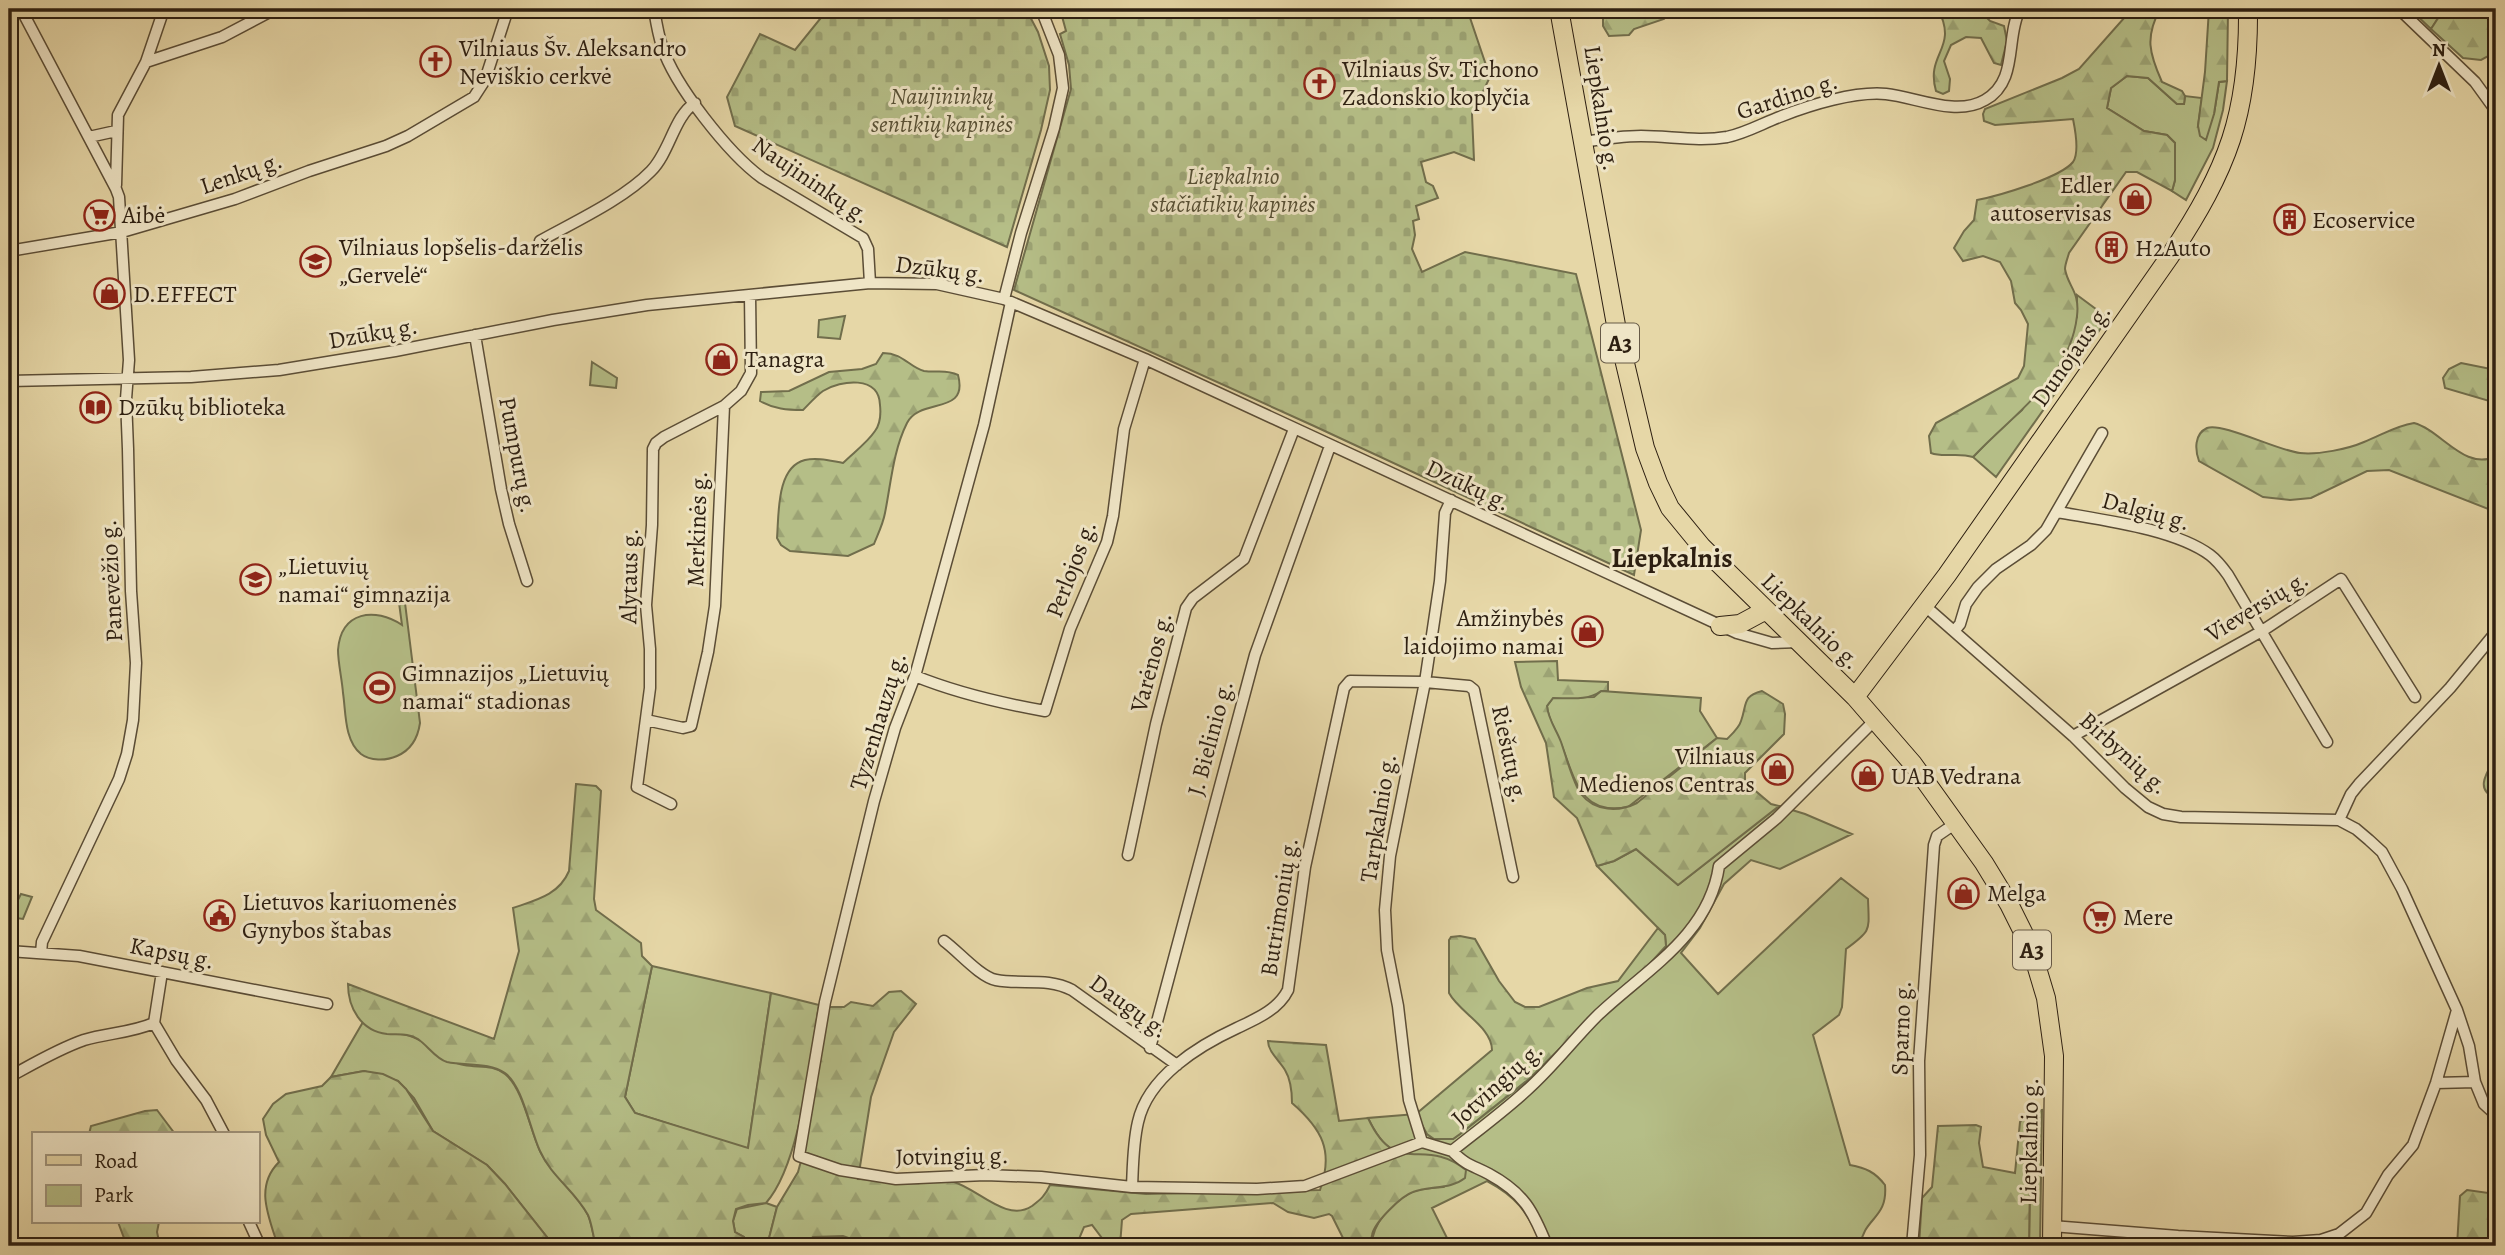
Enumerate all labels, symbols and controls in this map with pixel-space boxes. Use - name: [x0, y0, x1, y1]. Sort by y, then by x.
- place label: Vilniaus Šv. Aleksandro Neviškio cerkvė: [458, 32, 687, 92]
- north arrow: [2404, 32, 2474, 102]
- text: N: [2432, 37, 2446, 63]
- street label: Liepkalnio g.: [1576, 43, 1628, 173]
- church icon: Vilniaus Šv. Aleksandro Neviškio cerkvė: [419, 45, 453, 79]
- place label: Vilniaus Šv. Tichono Zadonskio koplyčia: [1341, 53, 1539, 113]
- street label: Gardino g.: [1732, 65, 1842, 127]
- church icon: Vilniaus Šv. Tichono Zadonskio koplyčia: [1302, 66, 1336, 100]
- park label: Naujininkų sentikių kapinės: [871, 80, 1013, 140]
- street label: Naujininkų g.: [746, 129, 876, 231]
- street label: Lenkų g.: [196, 144, 286, 202]
- park label: Liepkalnio stačiatikių kapinės: [1151, 160, 1315, 220]
- place label: Edler autoservisas: [1990, 169, 2112, 229]
- shop icon: Edler autoservisas: [2118, 182, 2152, 216]
- supermarket icon: Aibė: [82, 198, 116, 232]
- place label: Aibė: [121, 199, 165, 231]
- building icon: Ecoservice: [2272, 203, 2306, 237]
- place label: Ecoservice: [2312, 204, 2415, 236]
- place label: Vilniaus lopšelis-darželis „Gervelė“: [338, 231, 583, 291]
- building icon: H2Auto: [2095, 231, 2129, 265]
- place label: H2Auto: [2135, 232, 2211, 264]
- school or university icon: Vilniaus lopšelis-darželis „Gervelė“: [299, 244, 333, 278]
- street label: Dzūkų g.: [893, 248, 987, 290]
- shop icon: D.EFFECT: [93, 277, 127, 311]
- place label: D.EFFECT: [133, 278, 237, 310]
- street label: Dunojaus g.: [2024, 297, 2118, 413]
- street label: Dzūkų g.: [326, 309, 420, 357]
- road number: A3: [1601, 324, 1639, 362]
- shop icon: Tanagra: [705, 342, 739, 376]
- place label: Tanagra: [745, 343, 825, 375]
- library icon: Dzūkų biblioteka: [78, 390, 112, 424]
- place label: Dzūkų biblioteka: [118, 391, 286, 423]
- street label: Pumpurų g.: [491, 394, 545, 516]
- street label: Dzūkų g.: [1420, 452, 1516, 518]
- street label: Merkinės g.: [679, 470, 715, 588]
- street label: Dalgių g.: [2098, 484, 2194, 538]
- street label: Perlojos g.: [1038, 516, 1104, 622]
- street label: Panevėžio g.: [92, 519, 130, 643]
- street label: Alytaus g.: [612, 528, 646, 625]
- district label: Liepkalnis: [1611, 539, 1733, 577]
- place label: „Lietuvių namai“ gimnazija: [278, 550, 451, 610]
- school or university icon: „Lietuvių namai“ gimnazija: [238, 563, 272, 597]
- street label: Vieversių g.: [2199, 563, 2315, 650]
- street label: Liepkalnio g.: [1754, 565, 1868, 677]
- place label: Amžinybės laidojimo namai: [1404, 602, 1564, 662]
- street label: Varėnos g.: [1122, 608, 1180, 717]
- shop icon: Amžinybės laidojimo namai: [1570, 615, 1604, 649]
- street label: Tyzenhauzų g.: [842, 648, 914, 794]
- place label: Gimnazijos „Lietuvių namai“ stadionas: [402, 657, 610, 717]
- sports icon: Gimnazijos „Lietuvių namai“ stadionas: [362, 670, 396, 704]
- street label: J. Bielinio g.: [1179, 677, 1241, 799]
- street label: Riešutų g.: [1484, 702, 1536, 806]
- street label: Birbynių g.: [2073, 704, 2175, 802]
- place label: Vilniaus Medienos Centras: [1578, 740, 1755, 800]
- street label: Tarpkalnio g.: [1352, 752, 1404, 884]
- shop icon: Vilniaus Medienos Centras: [1761, 753, 1795, 787]
- shop icon: UAB Vedrana: [1851, 759, 1885, 793]
- place label: UAB Vedrana: [1891, 760, 2022, 792]
- street label: Butrimonių g.: [1252, 835, 1306, 979]
- shop icon: Melga: [1947, 876, 1981, 910]
- place label: Melga: [1987, 877, 2047, 909]
- place label: Lietuvos kariuomenės Gynybos štabas: [242, 886, 457, 946]
- public building icon: Lietuvos kariuomenės Gynybos štabas: [202, 899, 236, 933]
- supermarket icon: Mere: [2083, 900, 2117, 934]
- place label: Mere: [2123, 901, 2173, 933]
- street label: Kapsų g.: [127, 929, 217, 977]
- road number: A3: [2013, 931, 2051, 970]
- street label: Daugų g.: [1083, 967, 1175, 1045]
- street label: Sparno g.: [1883, 980, 1919, 1076]
- street label: Jotvingių g.: [1444, 1034, 1550, 1134]
- street label: Liepkalnio g.: [2012, 1077, 2046, 1205]
- legend: [32, 1132, 259, 1224]
- street label: Jotvingių g.: [895, 1139, 1009, 1173]
- text: Road: [94, 1147, 138, 1175]
- text: Park: [94, 1181, 134, 1209]

